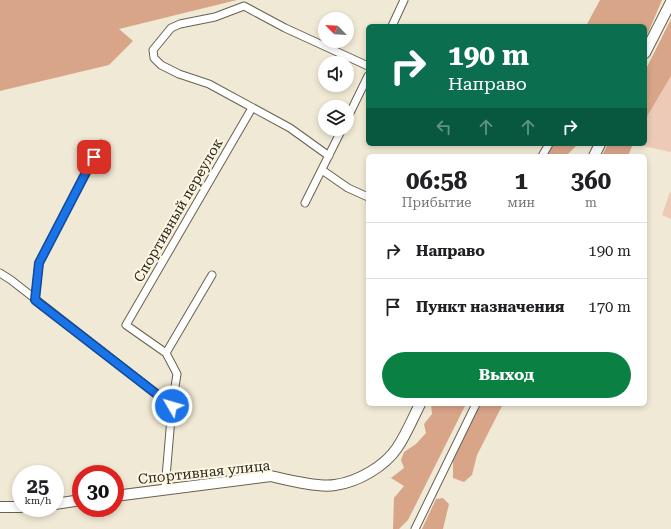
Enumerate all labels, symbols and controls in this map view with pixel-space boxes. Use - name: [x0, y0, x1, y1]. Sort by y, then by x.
- north arrow: [318, 12, 354, 48]
- map controls: [318, 12, 354, 136]
- text: 190 m: [448, 39, 529, 72]
- icon: right: [382, 40, 434, 92]
- button: sound: [318, 56, 354, 92]
- text: Направо: [448, 73, 527, 94]
- button: layers: [318, 100, 354, 136]
- icon: left: [433, 116, 455, 138]
- icon: ahead: [475, 116, 497, 138]
- icon: ahead: [517, 116, 539, 138]
- icon: right: [559, 116, 581, 138]
- street label: Спортивный переулок: [130, 135, 226, 285]
- pin: [77, 140, 111, 174]
- icon: arrive: [83, 146, 105, 168]
- text: 06:58: [406, 167, 467, 195]
- text: 1: [514, 167, 528, 195]
- text: 360: [571, 167, 611, 195]
- text: Прибытие: [402, 195, 472, 210]
- text: мин: [507, 195, 535, 210]
- text: m: [585, 195, 597, 210]
- icon: right: [382, 240, 404, 262]
- text: Направо: [416, 242, 485, 260]
- text: 190 m: [588, 242, 631, 260]
- icon: arrive: [382, 296, 404, 318]
- text: Пункт назначения: [416, 298, 564, 316]
- text: 170 m: [588, 298, 631, 316]
- button: Выход: [382, 352, 631, 398]
- position arrow: [151, 385, 193, 427]
- street label: Спортивная улица: [137, 457, 271, 487]
- speed limit sign: 30: [72, 465, 124, 517]
- text: 25: [27, 474, 49, 498]
- text: km/h: [25, 495, 51, 506]

